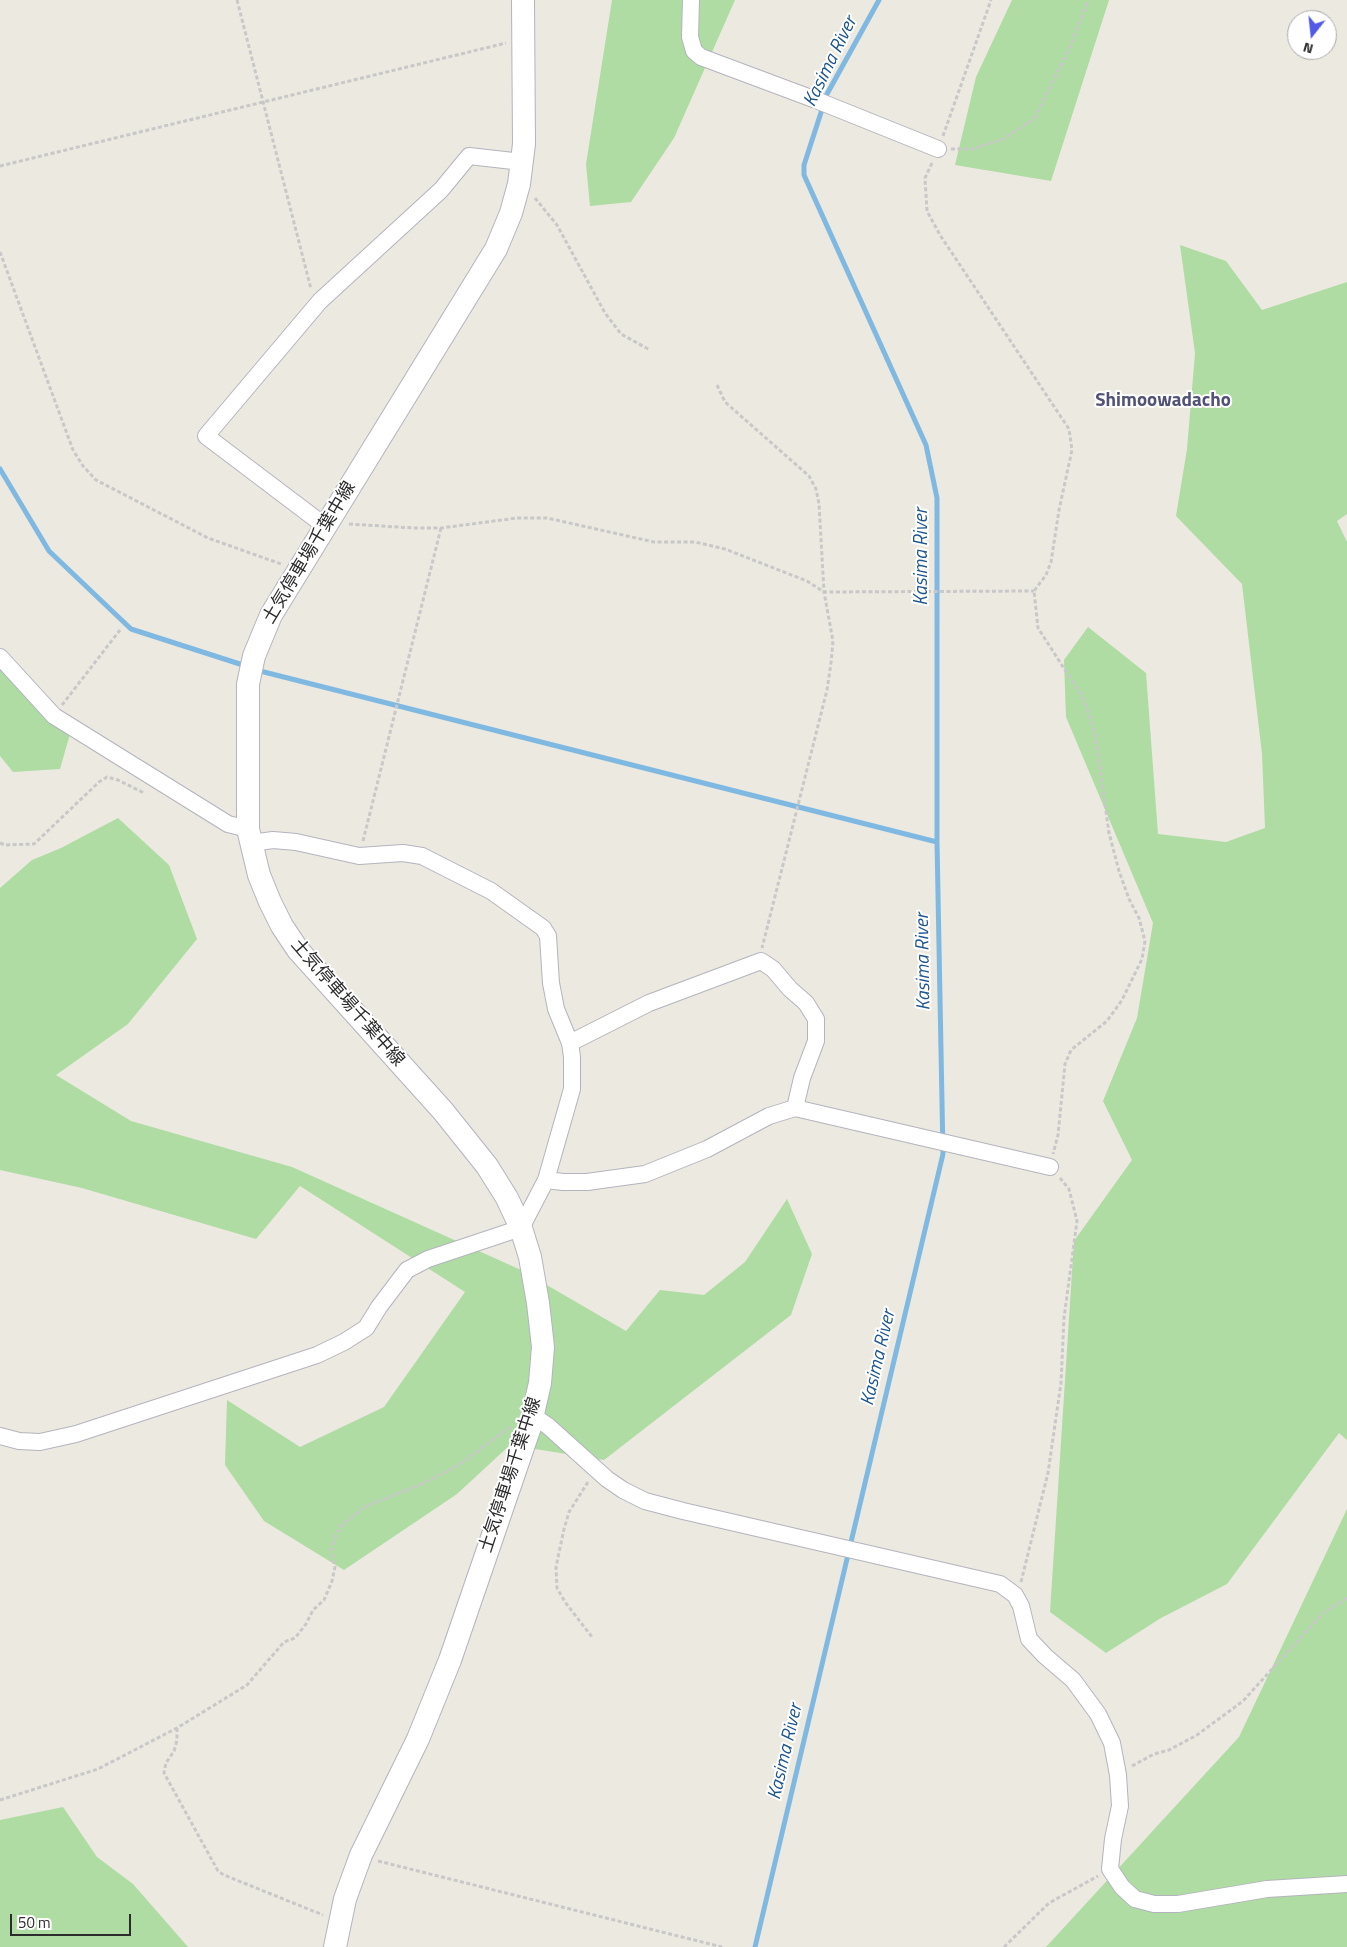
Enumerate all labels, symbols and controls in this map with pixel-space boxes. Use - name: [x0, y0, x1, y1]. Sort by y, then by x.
- north arrow: [1287, 10, 1337, 60]
- water label: Kasima River: [799, 13, 863, 111]
- text: N: [1300, 38, 1316, 60]
- district label: Shimoowadacho: [1095, 390, 1231, 412]
- street label: 土気停車場千葉中線: [259, 478, 361, 628]
- water label: Kasima River: [911, 508, 933, 606]
- water label: Kasima River: [912, 913, 936, 1011]
- street label: 土気停車場千葉中線: [286, 935, 408, 1071]
- water label: Kasima River: [857, 1308, 901, 1408]
- street label: 土気停車場千葉中線: [476, 1395, 546, 1555]
- water label: Kasima River: [764, 1702, 808, 1802]
- scale bar: [12, 1904, 134, 1936]
- text: 50 m: [18, 1911, 51, 1934]

